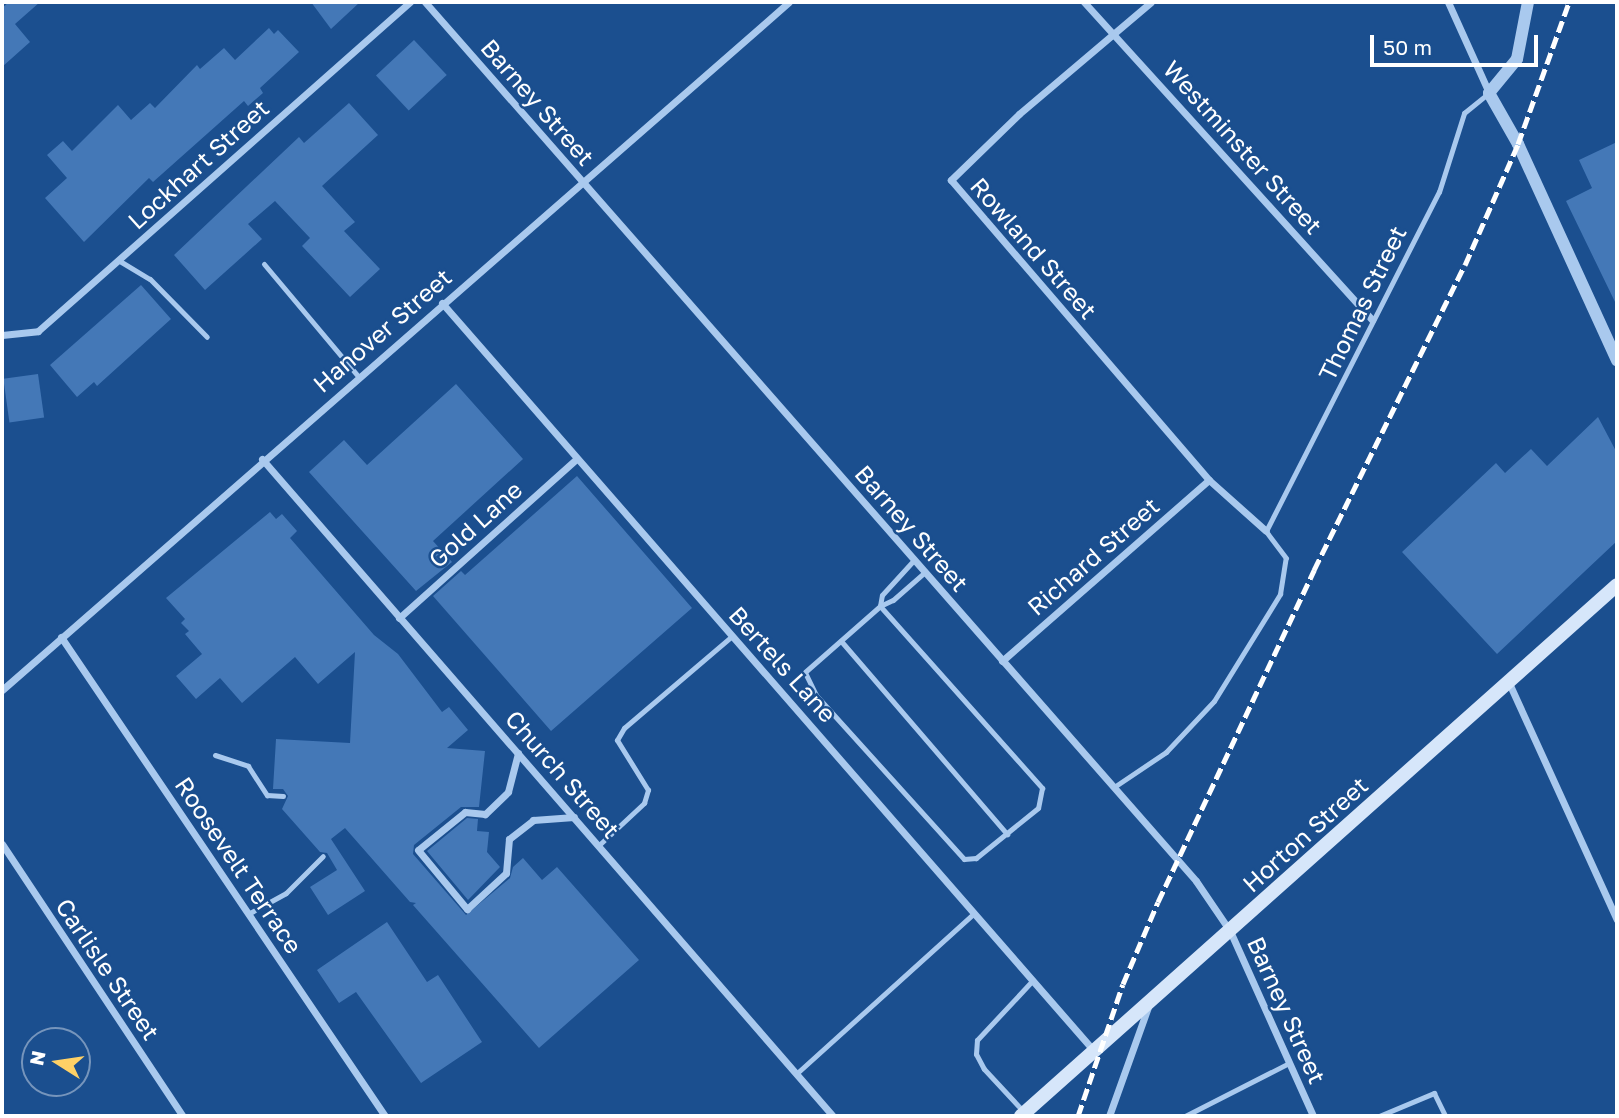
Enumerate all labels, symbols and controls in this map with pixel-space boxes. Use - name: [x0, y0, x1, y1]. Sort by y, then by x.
- scale bar: [1374, 21, 1542, 65]
- street label: Barney Street: [475, 33, 601, 171]
- text: 50 m: [1383, 34, 1432, 60]
- street label: Westminster Street: [1158, 54, 1328, 240]
- street label: Lockhart Street: [122, 93, 274, 235]
- street label: Rowland Street: [965, 172, 1103, 324]
- street label: Thomas Street: [1312, 221, 1412, 385]
- street label: Hanover Street: [307, 262, 457, 398]
- street label: Barney Street: [849, 459, 975, 597]
- street label: Gold Lane: [422, 475, 528, 573]
- street label: Richard Street: [1021, 491, 1165, 621]
- street label: Bertels Lane: [723, 600, 843, 728]
- street label: Church Street: [500, 704, 626, 844]
- street label: Horton Street: [1237, 770, 1373, 898]
- street label: Roosevelt Terrace: [169, 771, 309, 959]
- street label: Carlisle Street: [50, 893, 166, 1045]
- street label: Barney Street: [1242, 932, 1332, 1088]
- north arrow: [21, 1027, 91, 1097]
- text: N: [24, 1048, 50, 1067]

